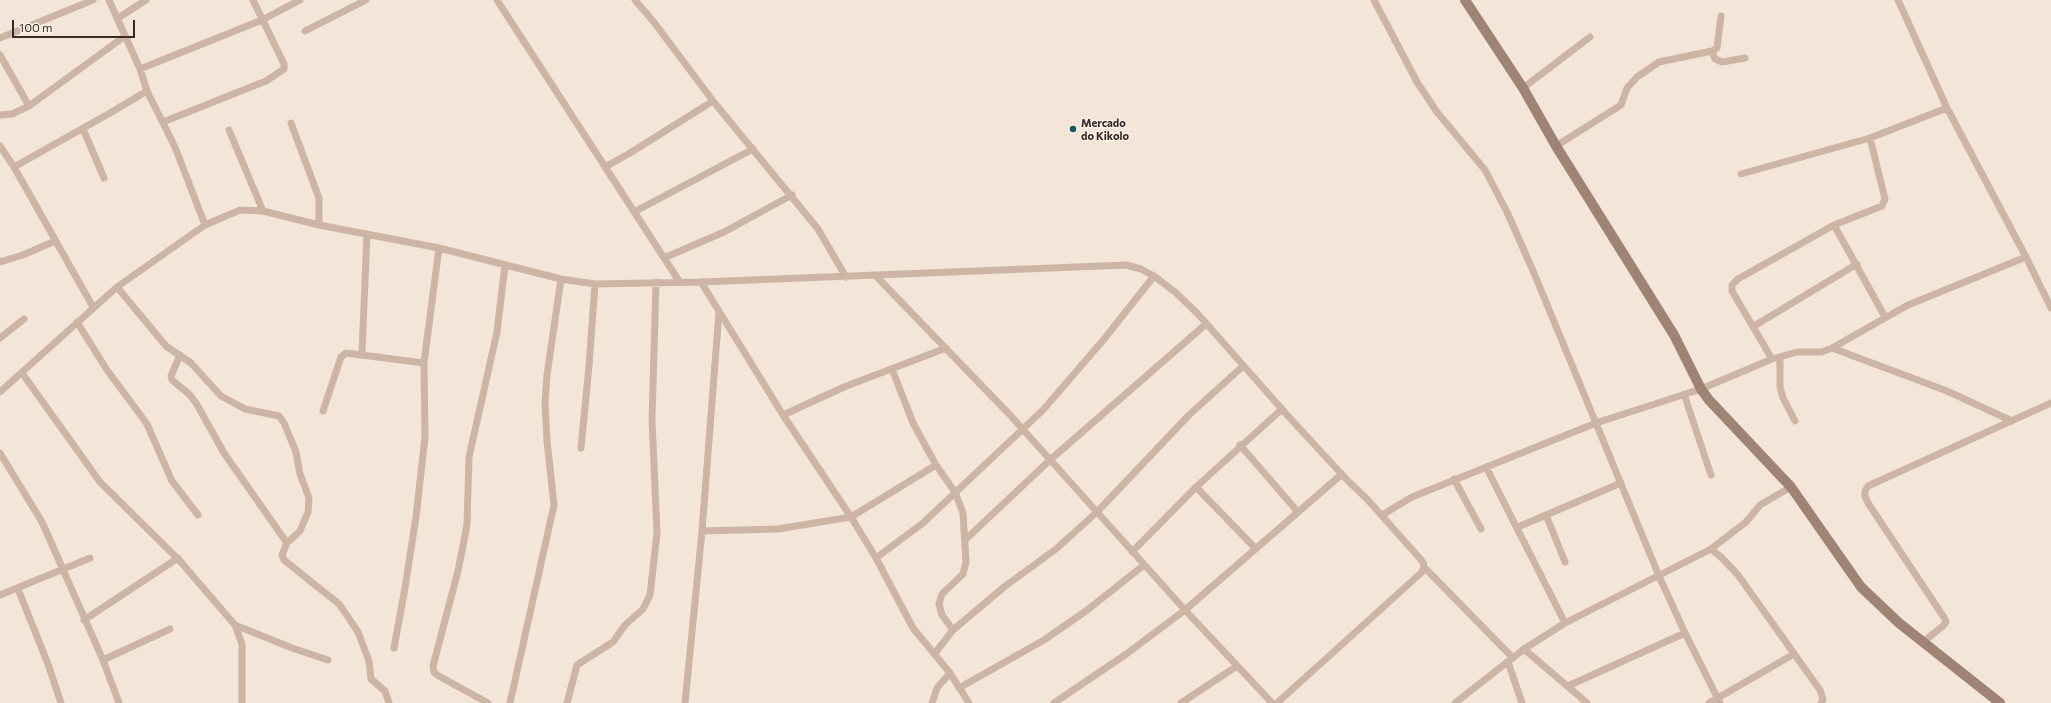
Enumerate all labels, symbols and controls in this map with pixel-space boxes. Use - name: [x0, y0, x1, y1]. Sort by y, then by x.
- scale bar: [14, 12, 137, 38]
- text: 100 m: [19, 20, 53, 34]
- place label: Mercado do Kikolo: [1081, 116, 1129, 142]
- marker: Mercado do Kikolo: [1068, 124, 1078, 134]

